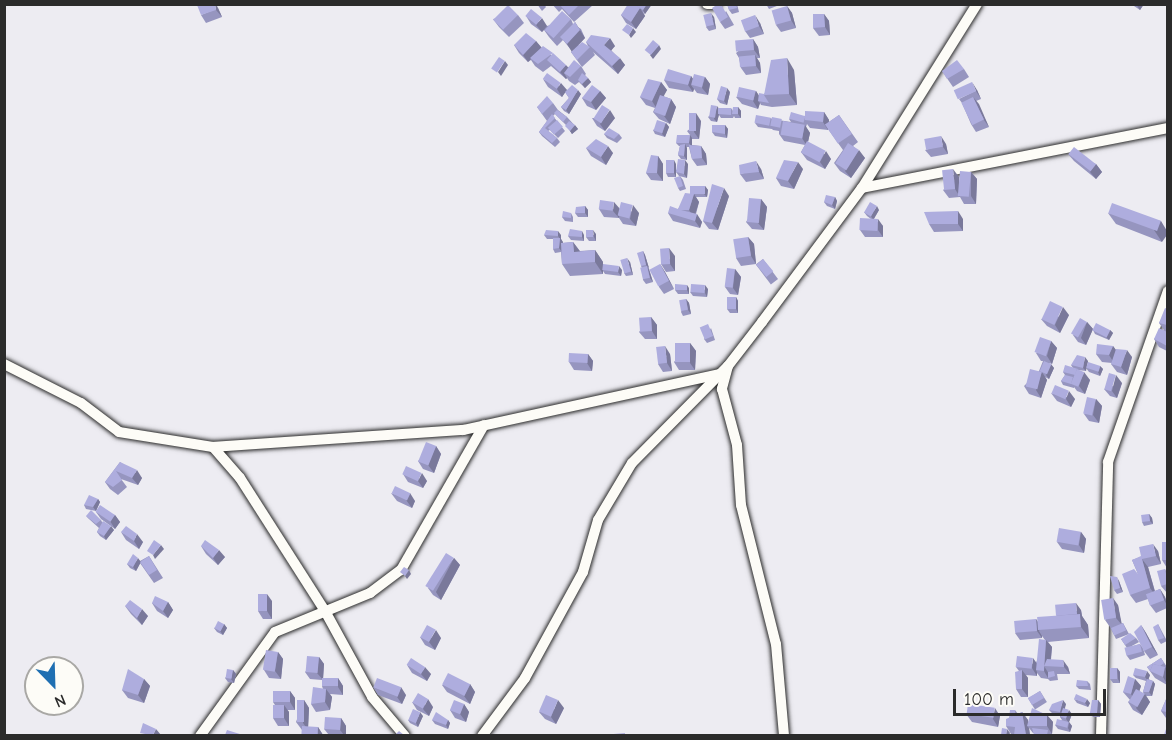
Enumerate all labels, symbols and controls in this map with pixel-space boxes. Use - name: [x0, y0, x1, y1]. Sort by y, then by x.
- north arrow: [24, 656, 84, 716]
- scale bar: [956, 677, 1109, 715]
- text: 100 m: [964, 689, 1014, 710]
- text: N: [52, 690, 69, 711]

